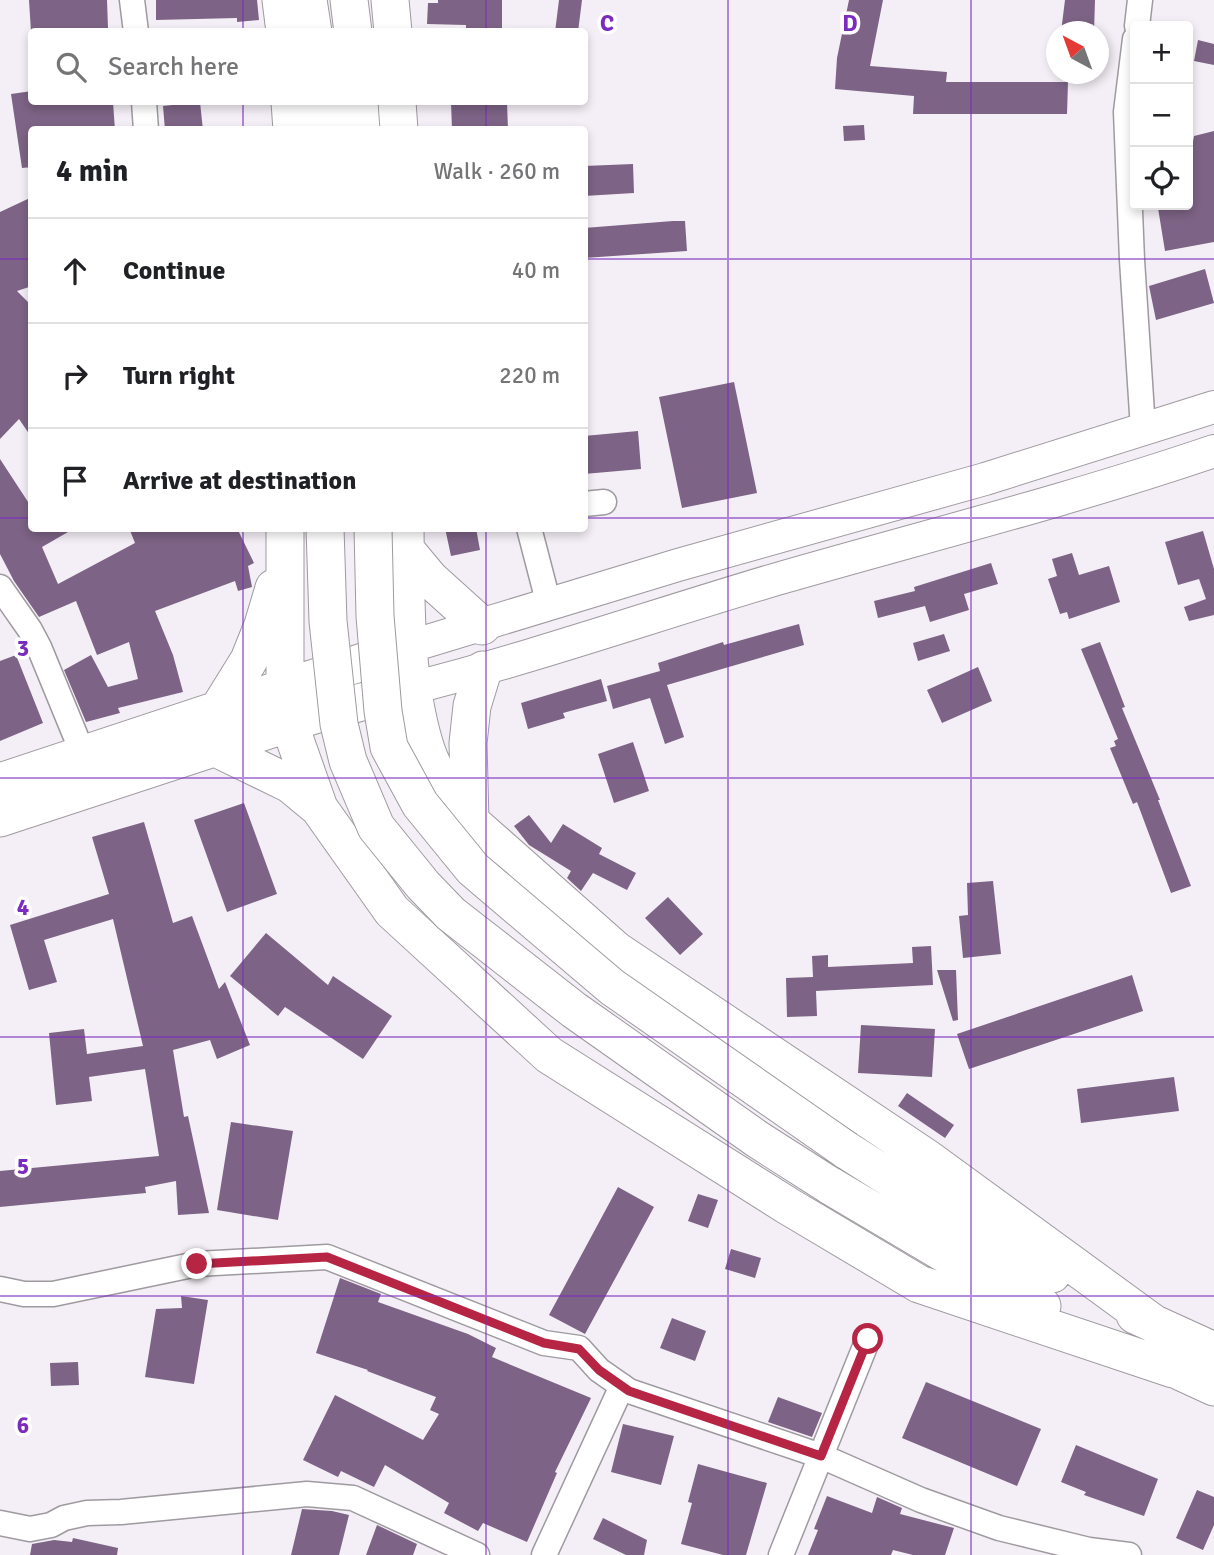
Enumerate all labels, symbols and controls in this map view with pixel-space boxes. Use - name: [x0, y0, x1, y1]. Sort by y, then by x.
- text: C: [600, 9, 614, 38]
- text: D: [842, 9, 858, 38]
- north arrow: [1046, 21, 1109, 84]
- map controls: [1130, 21, 1193, 210]
- button: +: [1130, 21, 1193, 84]
- search box: [28, 28, 588, 105]
- icon: search: [52, 48, 90, 86]
- text: Search here: [108, 51, 239, 83]
- button: −: [1130, 84, 1193, 147]
- button: locate: [1130, 147, 1193, 210]
- text: 4 min: [56, 153, 128, 190]
- text: Walk · 260 m: [434, 157, 560, 186]
- icon: ahead: [56, 252, 94, 290]
- text: Continue: [123, 255, 225, 287]
- text: 40 m: [512, 256, 560, 285]
- icon: right: [56, 357, 94, 395]
- text: Turn right: [123, 360, 235, 392]
- text: 220 m: [499, 361, 560, 390]
- icon: arrive: [56, 462, 94, 500]
- text: Arrive at destination: [123, 465, 356, 497]
- text: 3: [17, 634, 29, 663]
- text: 4: [17, 893, 29, 922]
- text: 5: [17, 1152, 29, 1181]
- route end: [181, 1248, 212, 1279]
- route start: [852, 1323, 883, 1354]
- text: 6: [17, 1411, 29, 1440]

